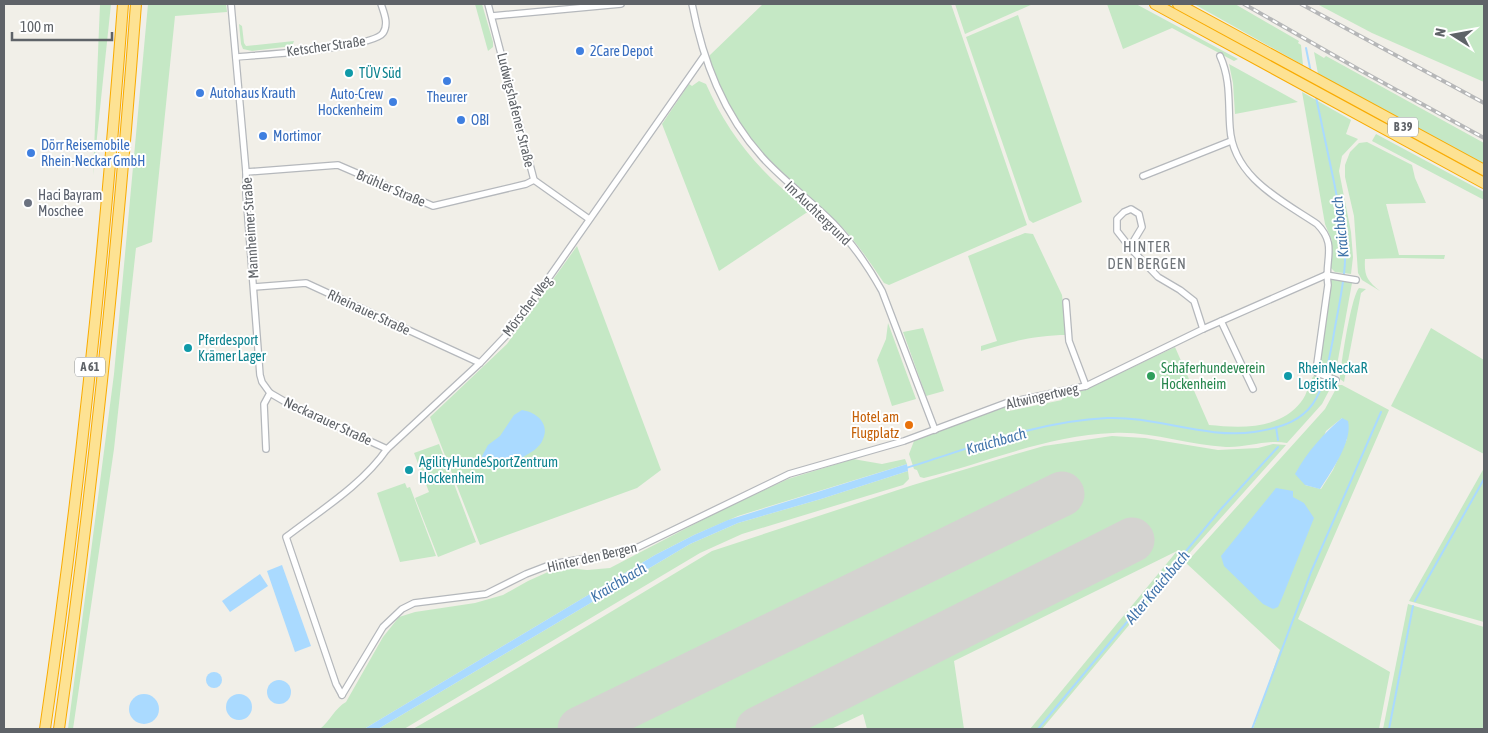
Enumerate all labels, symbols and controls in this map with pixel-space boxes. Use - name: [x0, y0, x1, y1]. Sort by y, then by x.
- scale bar: [12, 10, 112, 42]
- north arrow: [1428, 10, 1478, 60]
- text: 100 m: [20, 18, 54, 35]
- text: N: [1432, 27, 1449, 38]
- street label: Ketscher Straße: [286, 33, 366, 59]
- place label: 2Care Depot: [590, 43, 653, 59]
- marker: 2Care Depot: [574, 45, 586, 57]
- street label: Ludwigshafener Straße: [494, 51, 538, 169]
- place label: TÜV Süd: [359, 65, 401, 81]
- marker: TÜV Süd: [343, 67, 355, 79]
- marker: Theurer: [441, 75, 453, 87]
- place label: Autohaus Krauth: [210, 85, 296, 101]
- place label: Auto-Crew Hockenheim: [318, 86, 384, 118]
- marker: Autohaus Krauth: [194, 87, 206, 99]
- place label: Theurer: [427, 89, 468, 105]
- marker: Auto-Crew Hockenheim: [387, 96, 399, 108]
- place label: OBI: [471, 112, 489, 128]
- marker: OBI: [455, 114, 467, 126]
- road number: B 39: [1388, 118, 1418, 136]
- place label: Mortimor: [273, 128, 322, 144]
- marker: Mortimor: [257, 130, 269, 142]
- place label: Dörr Reisemobile Rhein-Neckar GmbH: [41, 137, 145, 169]
- marker: Dörr Reisemobile Rhein-Neckar GmbH: [25, 147, 37, 159]
- street label: Brühler Straße: [354, 166, 428, 210]
- street label: Mannheimer Straße: [238, 177, 262, 279]
- street label: Im Auchtergrund: [782, 178, 854, 248]
- place label: Haci Bayram Moschee: [38, 187, 102, 219]
- water label: Kraichbach: [1328, 196, 1352, 258]
- marker: Haci Bayram Moschee: [22, 197, 34, 209]
- district label: HINTER DEN BERGEN: [1107, 238, 1187, 272]
- street label: Mörscher Weg: [499, 273, 555, 339]
- street label: Rheinauer Straße: [325, 286, 413, 338]
- place label: Pferdesport Krämer Lager: [198, 332, 267, 364]
- marker: Pferdesport Krämer Lager: [182, 342, 194, 354]
- road number: A 61: [75, 358, 105, 377]
- place label: Schäferhundeverein Hockenheim: [1161, 360, 1265, 392]
- place label: RheinNeckaR Logistik: [1298, 360, 1368, 392]
- marker: Schäferhundeverein Hockenheim: [1145, 370, 1157, 382]
- marker: RheinNeckaR Logistik: [1282, 370, 1294, 382]
- street label: Altwingertweg: [1004, 380, 1080, 412]
- street label: Neckarauer Straße: [282, 394, 374, 448]
- place label: Hotel am Flugplatz: [851, 409, 899, 441]
- marker: Hotel am Flugplatz: [903, 419, 915, 431]
- water label: Kraichbach: [964, 424, 1028, 458]
- place label: AgilityHundeSportZentrum Hockenheim: [419, 454, 558, 486]
- marker: AgilityHundeSportZentrum Hockenheim: [403, 464, 415, 476]
- street label: Hinter den Bergen: [546, 539, 638, 575]
- water label: Alter Kraichbach: [1121, 547, 1193, 628]
- water label: Kraichbach: [587, 559, 649, 605]

